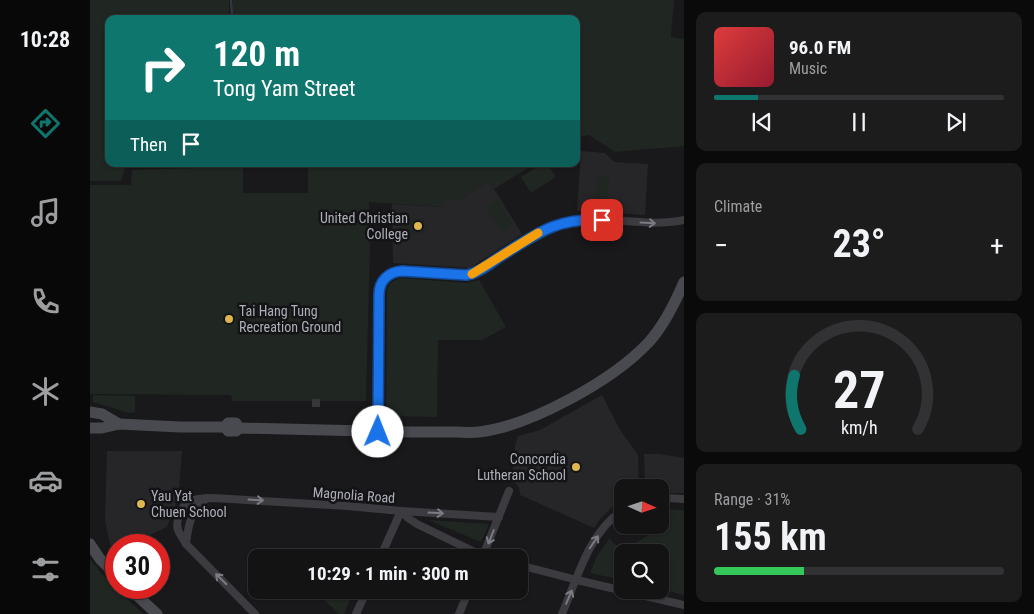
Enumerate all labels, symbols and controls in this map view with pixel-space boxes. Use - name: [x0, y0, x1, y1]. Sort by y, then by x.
- text: 10:28: [20, 27, 70, 52]
- text: 120 m: [213, 34, 300, 75]
- icon: right: [130, 35, 195, 100]
- text: 96.0 FM: [789, 36, 851, 59]
- text: Music: [789, 59, 827, 78]
- text: Tong Yam Street: [213, 76, 355, 101]
- icon: directions: [28, 106, 63, 141]
- icon: previous: [748, 108, 776, 136]
- icon: pause: [845, 108, 873, 136]
- icon: next: [942, 108, 970, 136]
- icon: arrive: [177, 130, 205, 158]
- text: Then: [130, 133, 167, 156]
- icon: music: [28, 195, 63, 230]
- text: Climate: [714, 197, 762, 216]
- pin: [581, 199, 623, 241]
- icon: arrive: [588, 206, 616, 234]
- place label: United Christian College: [320, 210, 408, 242]
- one-way arrow: [640, 218, 656, 227]
- marker: United Christian College: [412, 220, 424, 232]
- text: 23°: [832, 222, 886, 266]
- text: −: [714, 229, 728, 262]
- text: +: [990, 229, 1004, 262]
- icon: phone: [28, 284, 63, 319]
- place label: Tai Hang Tung Recreation Ground: [239, 303, 341, 335]
- marker: Tai Hang Tung Recreation Ground: [223, 313, 235, 325]
- text: 27: [833, 360, 885, 421]
- icon: climate: [28, 374, 63, 409]
- position arrow: [351, 405, 403, 457]
- text: km/h: [841, 417, 877, 438]
- place label: Concordia Lutheran School: [477, 451, 566, 483]
- marker: Concordia Lutheran School: [570, 461, 582, 473]
- icon: car: [28, 463, 63, 498]
- north arrow: [614, 479, 669, 534]
- map controls: [614, 479, 669, 599]
- street label: Magnolia Road: [312, 484, 396, 506]
- place label: Yau Yat Chuen School: [151, 488, 227, 520]
- text: Range · 31%: [714, 490, 790, 509]
- one-way arrow: [248, 496, 264, 505]
- marker: Yau Yat Chuen School: [135, 498, 147, 510]
- one-way arrow: [427, 508, 443, 517]
- text: 155 km: [714, 515, 827, 559]
- one-way arrow: [485, 529, 495, 544]
- speed limit sign: 30: [105, 534, 170, 599]
- one-way arrow: [589, 535, 599, 549]
- button: search: [614, 544, 669, 599]
- icon: filters: [28, 552, 63, 587]
- text: 10:29 · 1 min · 300 m: [307, 562, 469, 585]
- one-way arrow: [215, 573, 227, 586]
- one-way arrow: [565, 590, 575, 605]

